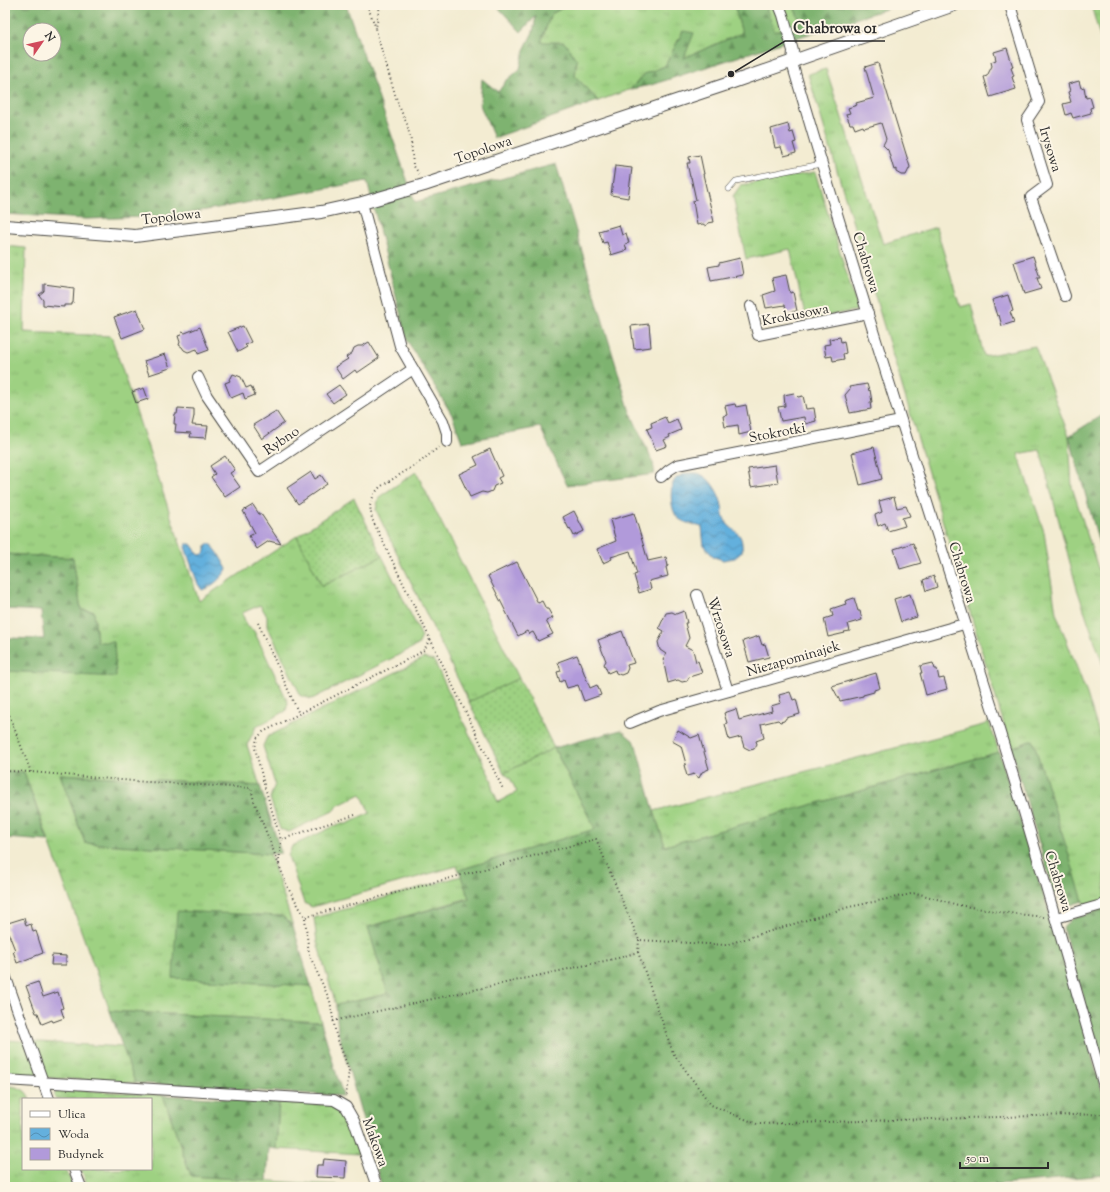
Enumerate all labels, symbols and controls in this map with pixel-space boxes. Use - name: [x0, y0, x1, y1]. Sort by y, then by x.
- callout: Chabrowa 01: [785, 14, 885, 41]
- text: Chabrowa 01: [793, 19, 878, 40]
- north arrow: [22, 22, 62, 62]
- text: N: [40, 28, 59, 45]
- street label: Irysowa: [1033, 124, 1066, 175]
- street label: Topolowa: [452, 132, 516, 170]
- street label: Topolowa: [141, 204, 202, 232]
- street label: Chabrowa: [846, 230, 884, 296]
- street label: Krokusowa: [760, 300, 831, 332]
- street label: Stokrotki: [747, 419, 807, 449]
- street label: Rybno: [260, 422, 304, 461]
- street label: Chabrowa: [942, 540, 980, 606]
- street label: Wrzosowa: [701, 595, 739, 661]
- street label: Niezapominajek: [744, 637, 843, 683]
- street label: Chabrowa: [1038, 849, 1076, 915]
- legend: [22, 1098, 152, 1170]
- text: Ulica: [58, 1106, 86, 1124]
- street label: Makowa: [356, 1115, 392, 1171]
- text: Woda: [58, 1126, 90, 1144]
- scale bar: [960, 1144, 1048, 1170]
- text: Budynek: [58, 1146, 105, 1164]
- text: 50 m: [965, 1150, 989, 1168]

